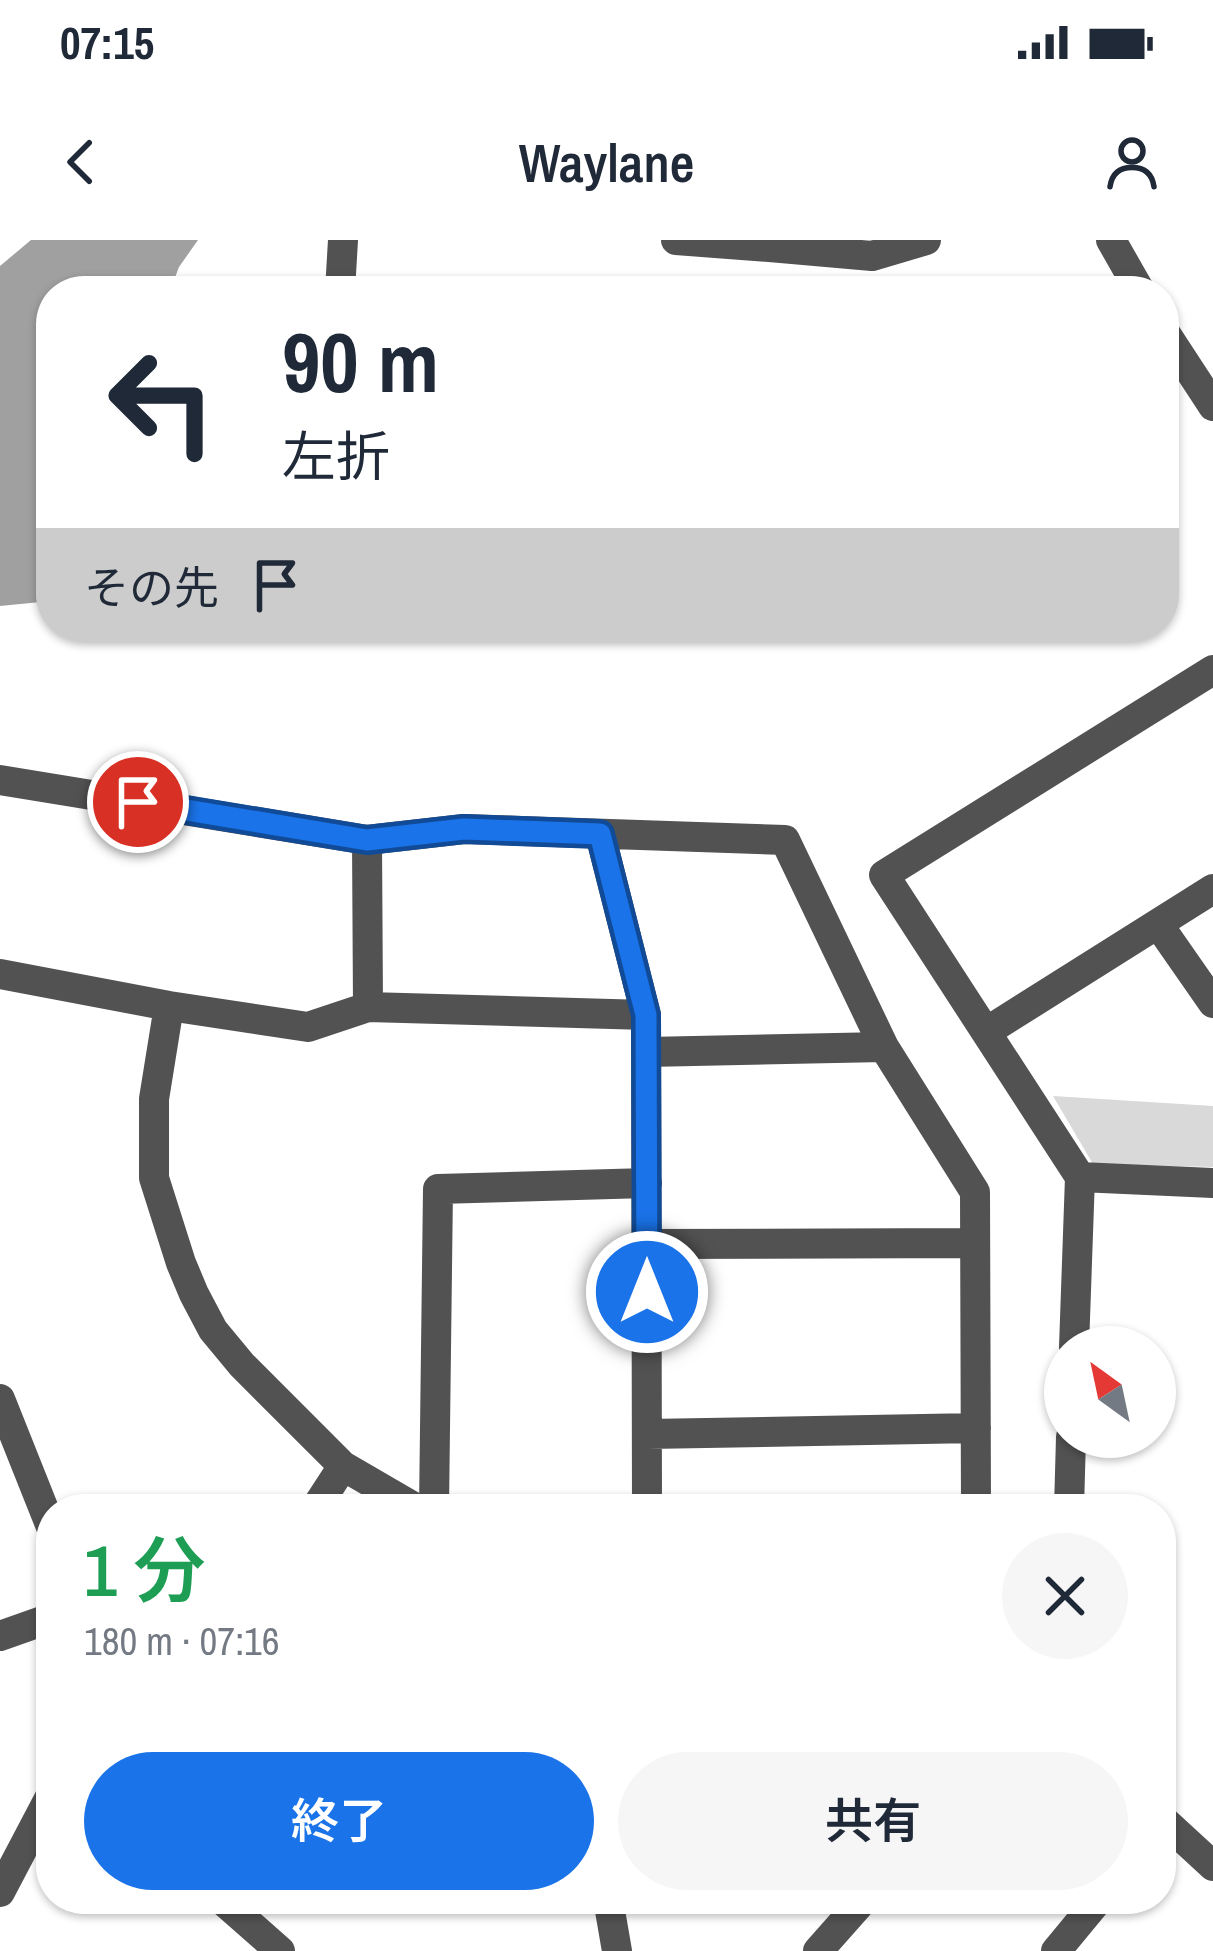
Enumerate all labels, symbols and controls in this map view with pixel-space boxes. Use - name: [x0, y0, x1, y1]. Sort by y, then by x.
- text: 07:15: [60, 12, 154, 73]
- text: Waylane: [519, 126, 694, 199]
- icon: back: [48, 129, 114, 195]
- icon: person: [1099, 129, 1165, 195]
- text: 90 m: [282, 305, 439, 418]
- icon: left: [84, 324, 240, 480]
- text: 左折: [282, 420, 390, 493]
- icon: arrive: [243, 552, 309, 618]
- text: その先: [84, 557, 219, 618]
- pin: [87, 751, 189, 853]
- icon: arrive: [105, 769, 171, 835]
- position arrow: [584, 1229, 710, 1355]
- north arrow: [1044, 1326, 1176, 1458]
- map controls: [1044, 1326, 1176, 1458]
- text: 1 分: [84, 1521, 205, 1618]
- button: close: [1002, 1533, 1128, 1659]
- text: 180 m · 07:16: [84, 1615, 280, 1667]
- button: 終了: [84, 1752, 594, 1890]
- button: 共有: [618, 1752, 1128, 1890]

